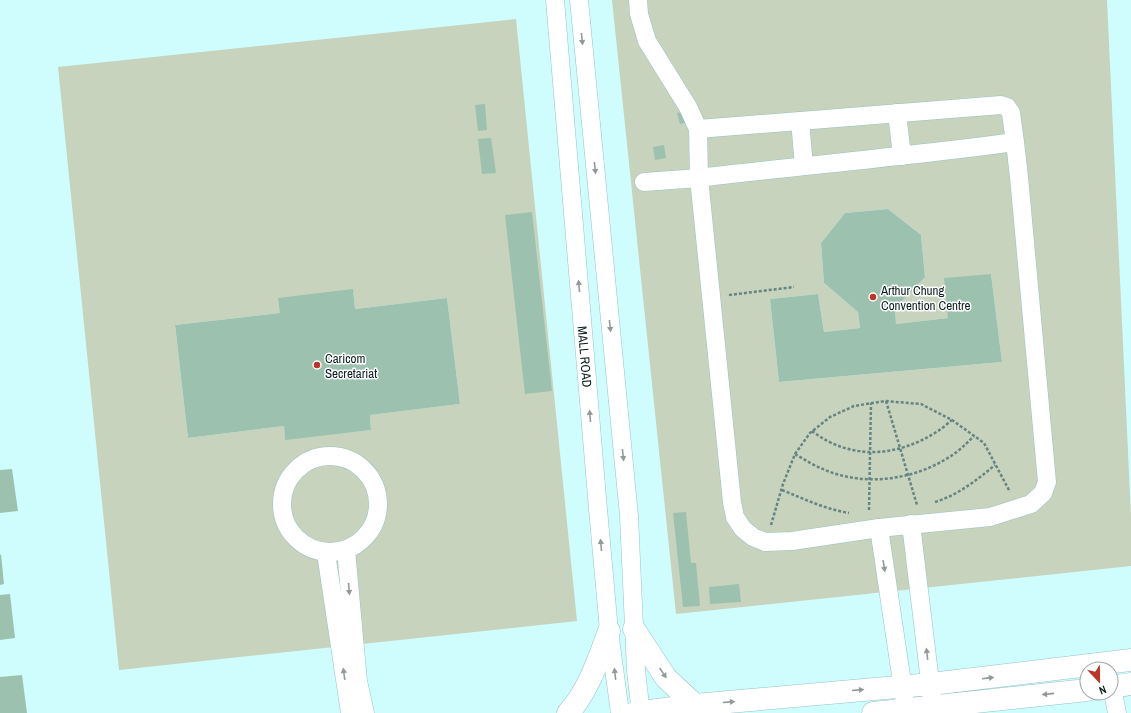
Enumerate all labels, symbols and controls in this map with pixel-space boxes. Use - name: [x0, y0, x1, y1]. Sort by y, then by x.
- one-way arrow: [579, 33, 586, 45]
- one-way arrow: [592, 162, 598, 174]
- one-way arrow: [576, 280, 582, 292]
- place label: Arthur Chung Convention Centre: [880, 282, 971, 314]
- marker: Arthur Chung Convention Centre: [868, 292, 878, 302]
- one-way arrow: [607, 319, 613, 332]
- street label: MALL ROAD: [574, 326, 596, 388]
- place label: Caricom Secretariat: [325, 350, 377, 382]
- marker: Caricom Secretariat: [312, 360, 322, 370]
- one-way arrow: [586, 410, 593, 422]
- one-way arrow: [619, 449, 626, 461]
- one-way arrow: [598, 539, 604, 551]
- one-way arrow: [881, 560, 887, 572]
- one-way arrow: [346, 583, 353, 595]
- one-way arrow: [924, 648, 930, 660]
- north arrow: [1079, 661, 1119, 701]
- one-way arrow: [659, 667, 666, 679]
- one-way arrow: [341, 668, 347, 680]
- one-way arrow: [611, 668, 618, 680]
- one-way arrow: [982, 674, 994, 681]
- text: N: [1097, 683, 1108, 698]
- one-way arrow: [852, 687, 864, 693]
- one-way arrow: [1042, 691, 1054, 697]
- one-way arrow: [723, 699, 735, 705]

